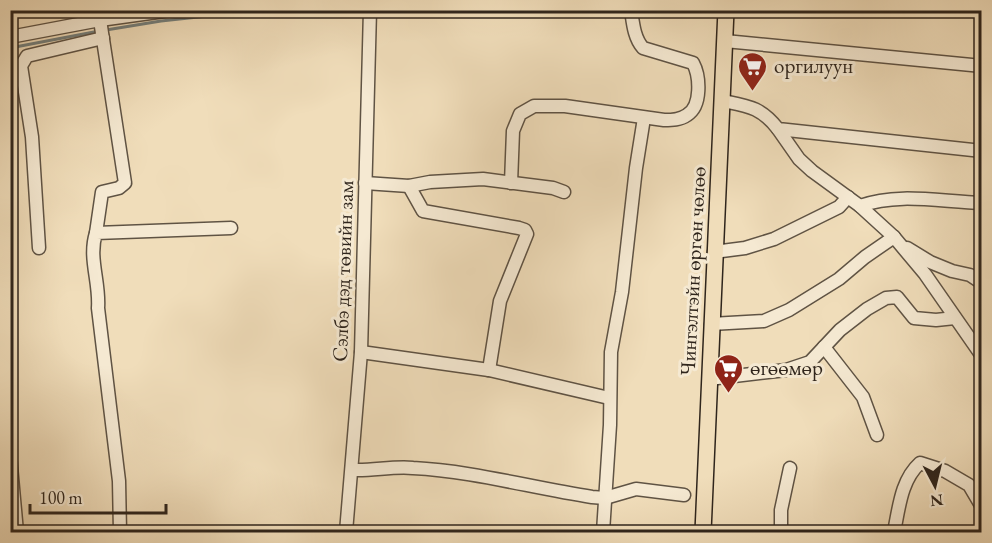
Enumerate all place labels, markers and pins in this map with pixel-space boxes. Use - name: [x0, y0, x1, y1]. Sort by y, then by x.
- supermarket icon: оргилуун: [737, 50, 769, 92]
- place label: оргилуун: [774, 52, 853, 79]
- supermarket icon: өгөөмөр: [713, 352, 745, 394]
- place label: өгөөмөр: [750, 354, 823, 381]

